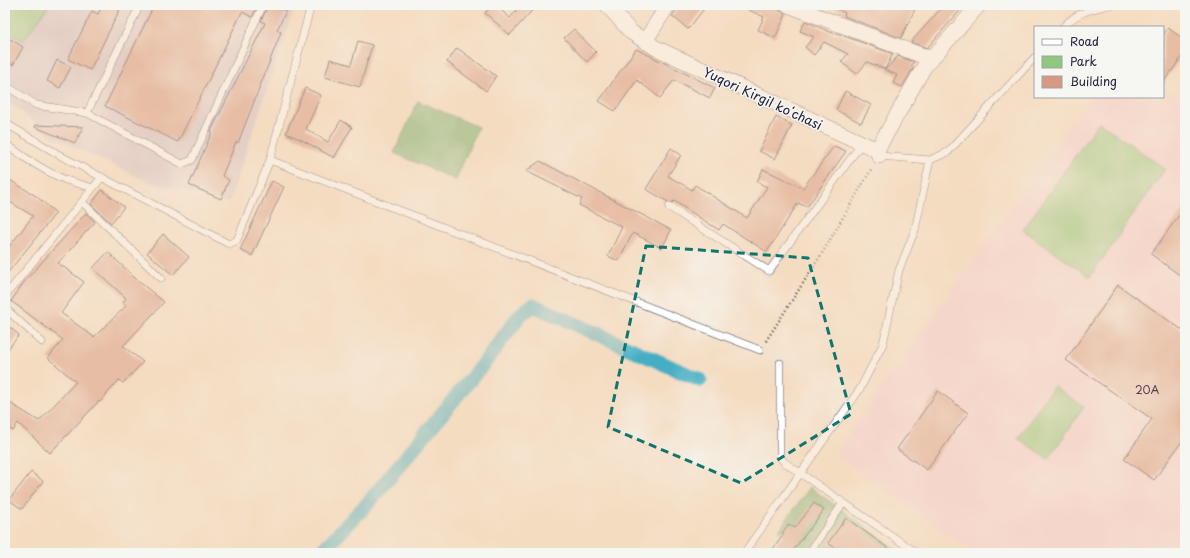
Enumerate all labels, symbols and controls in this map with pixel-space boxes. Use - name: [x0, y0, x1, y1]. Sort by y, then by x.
- legend: [1034, 26, 1164, 98]
- text: Road: [1070, 32, 1099, 50]
- text: Park: [1070, 52, 1097, 70]
- street label: Yuqori Kirgil koʻchasi: [700, 62, 826, 134]
- text: Building: [1070, 72, 1117, 90]
- house number: 20А: [1135, 381, 1160, 398]

